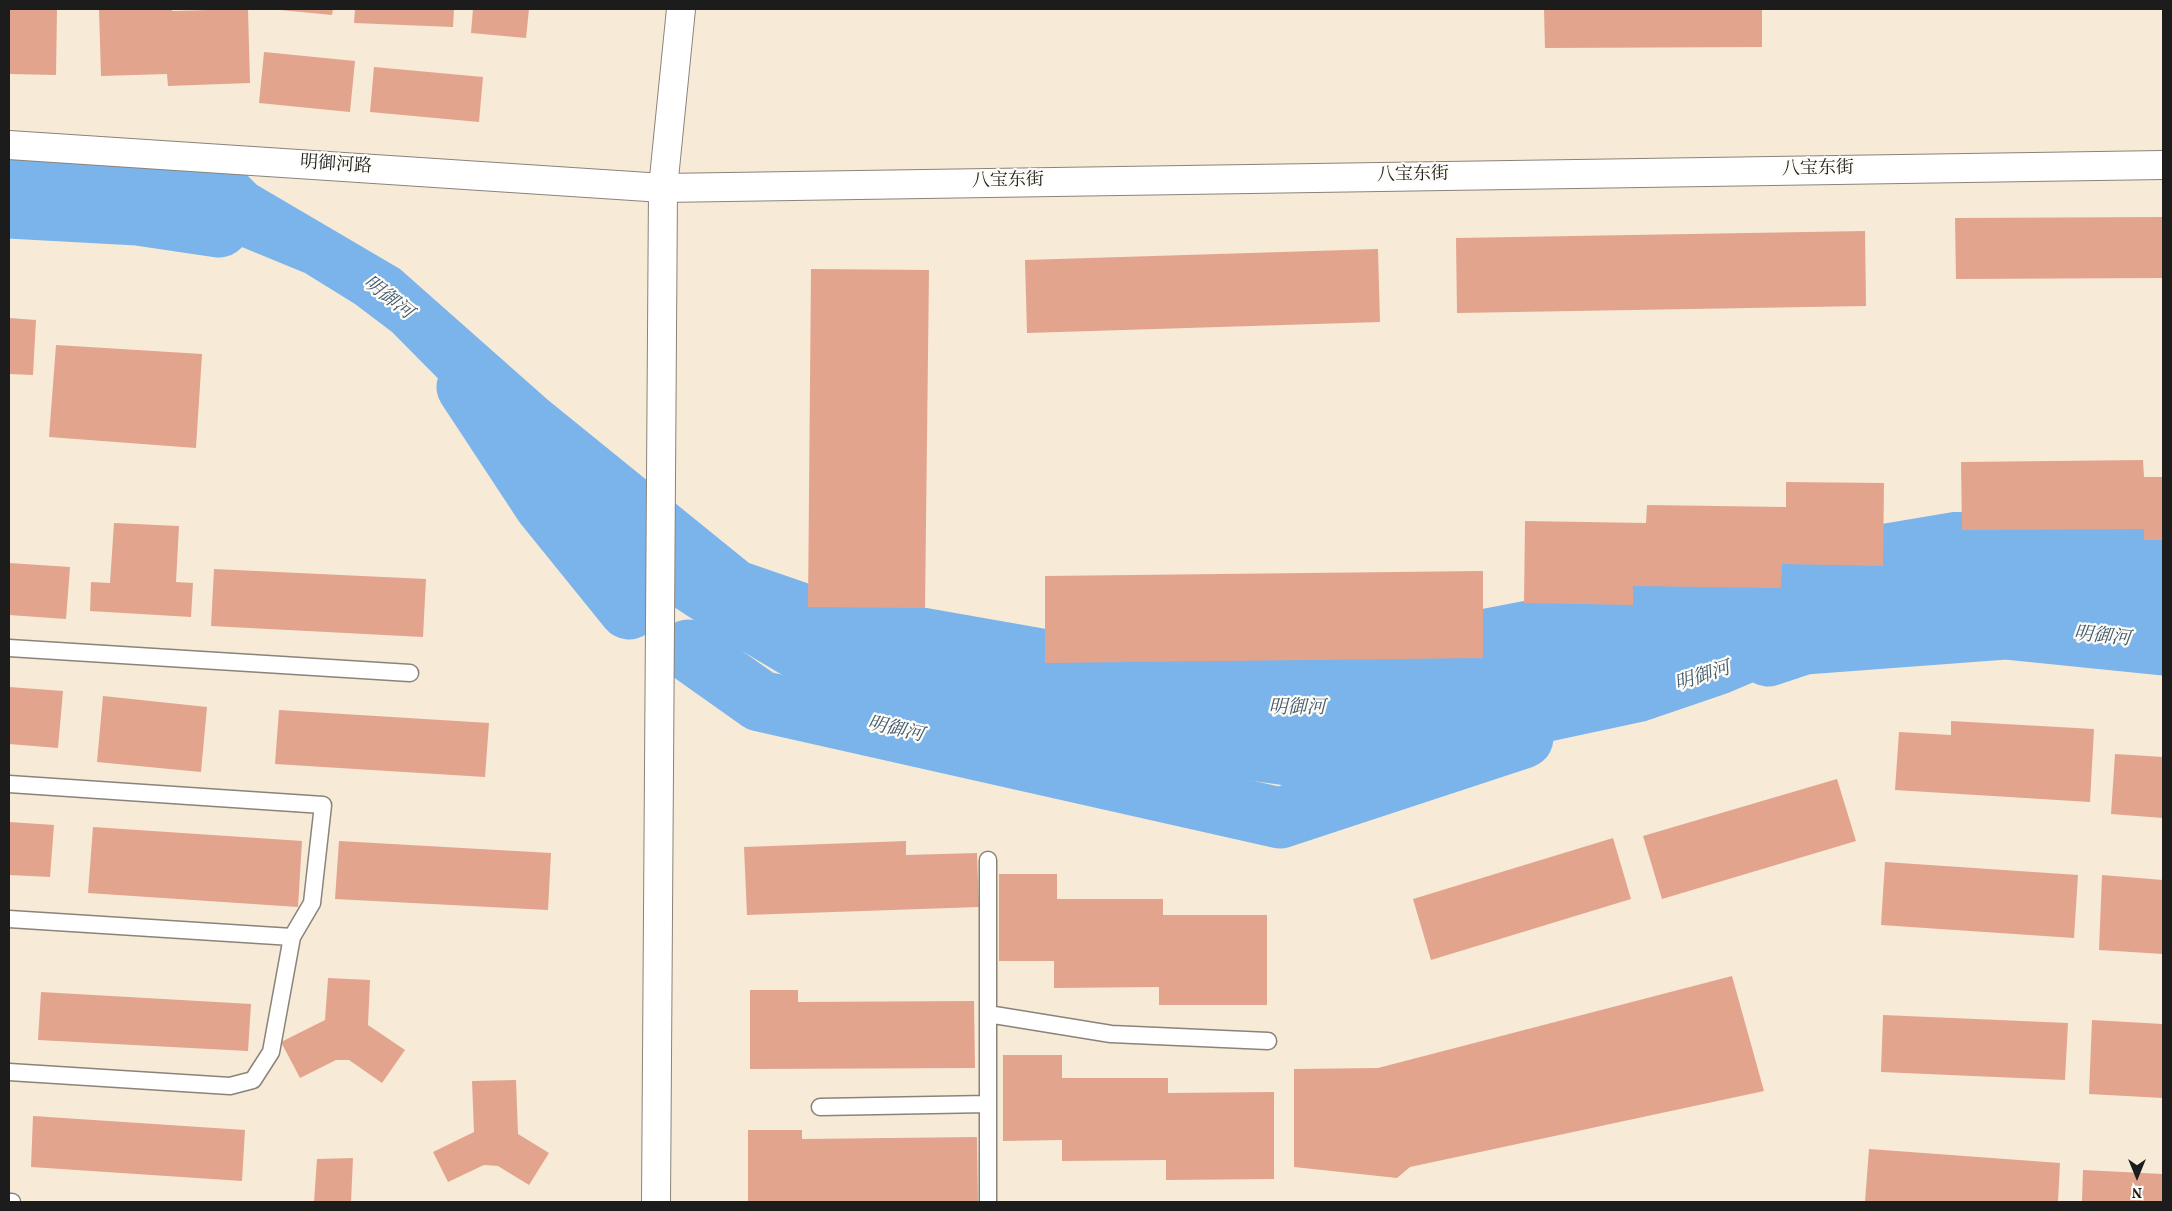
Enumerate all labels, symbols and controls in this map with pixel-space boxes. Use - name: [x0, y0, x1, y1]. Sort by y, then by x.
- street label: 明御河路: [299, 153, 373, 179]
- street label: 八宝东街: [1782, 159, 1854, 181]
- street label: 八宝东街: [1377, 165, 1449, 187]
- street label: 八宝东街: [972, 171, 1044, 193]
- water label: 明御河: [358, 272, 416, 326]
- water label: 明御河: [2072, 624, 2132, 652]
- water label: 明御河: [1672, 658, 1734, 698]
- water label: 明御河: [1269, 699, 1325, 721]
- water label: 明御河: [865, 713, 925, 749]
- north arrow: [2112, 1151, 2162, 1201]
- text: N: [2132, 1182, 2142, 1201]

